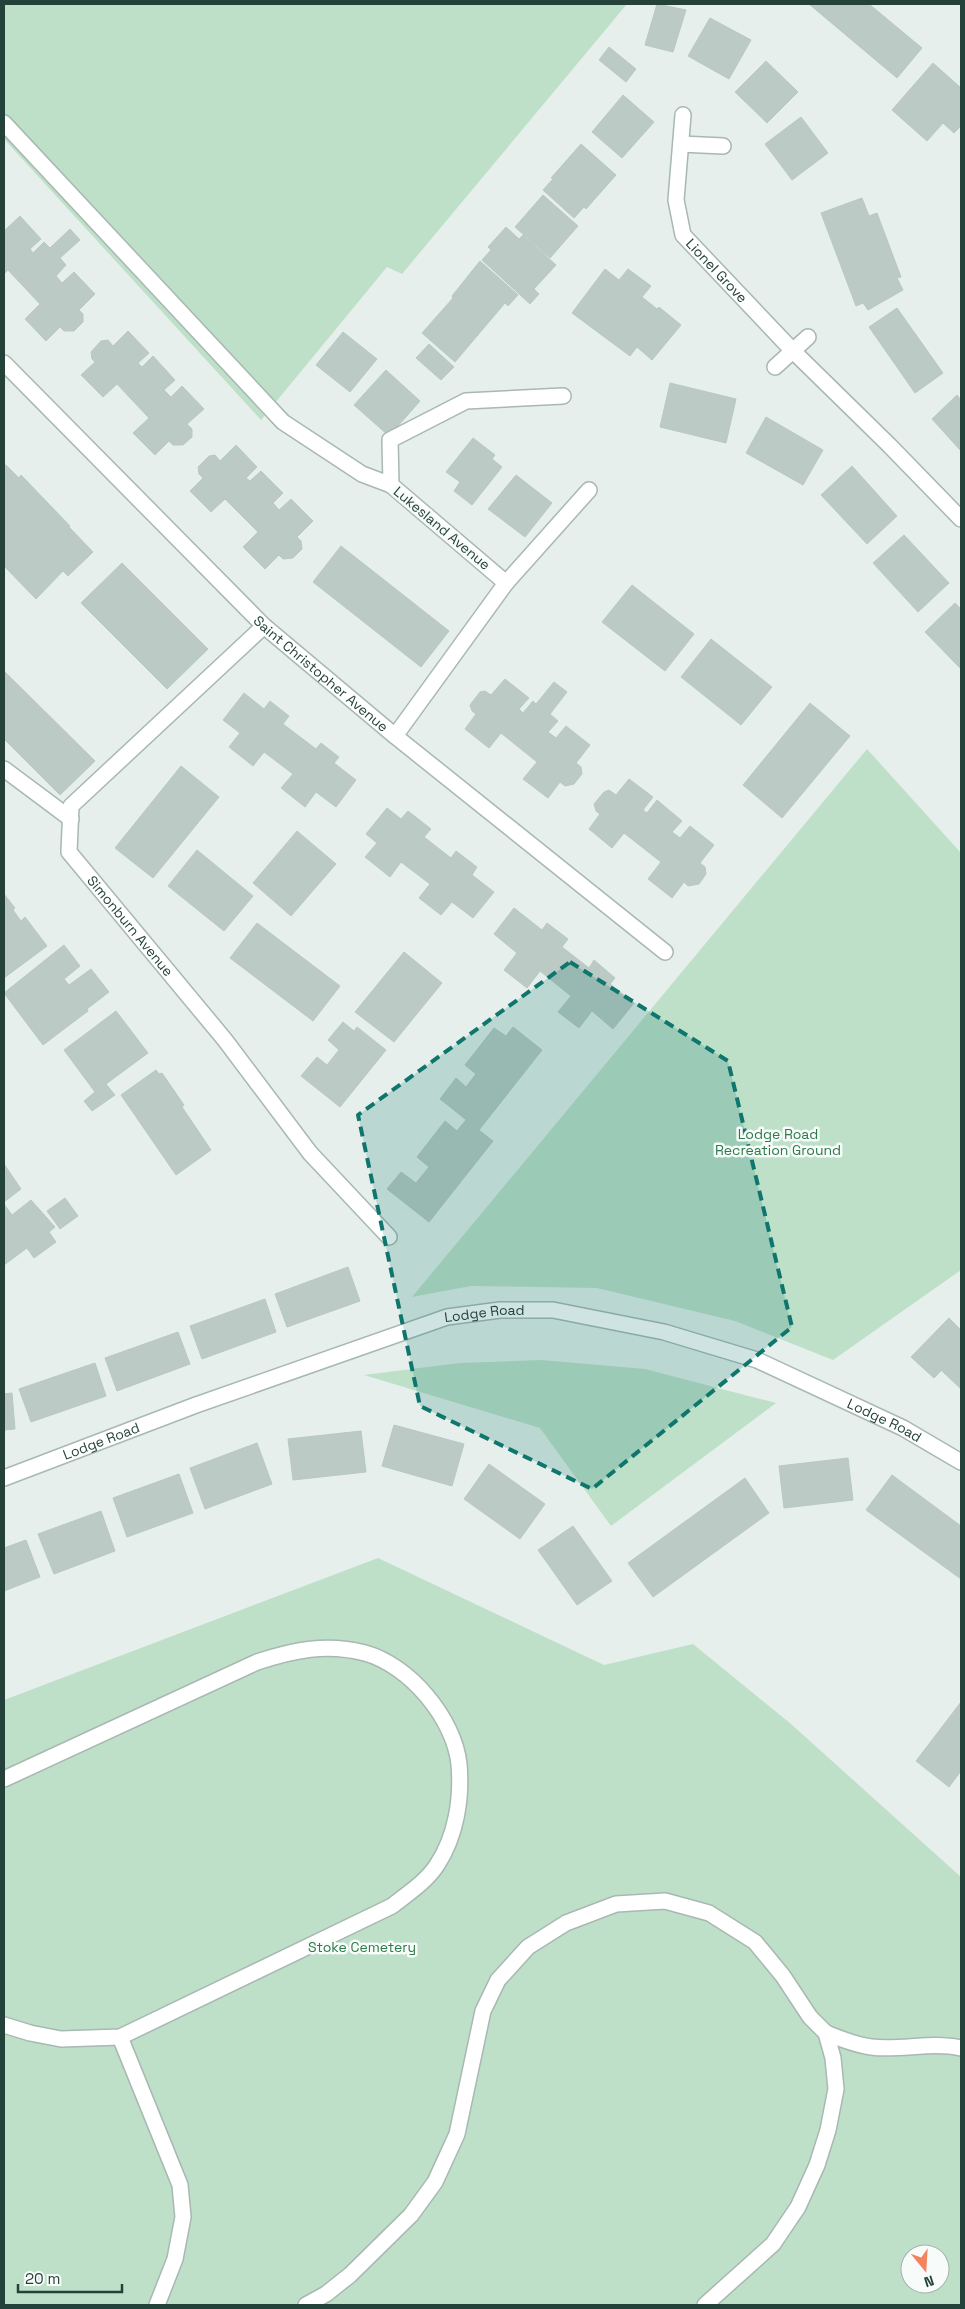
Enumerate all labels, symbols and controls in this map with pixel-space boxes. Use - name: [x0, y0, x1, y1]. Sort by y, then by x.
- street label: Lionel Grove: [682, 235, 751, 306]
- street label: Lukesland Avenue: [390, 482, 494, 574]
- street label: Saint Christopher Avenue: [250, 612, 392, 736]
- street label: Simonburn Avenue: [83, 872, 177, 980]
- park label: Lodge Road Recreation Ground: [715, 1125, 841, 1159]
- street label: Lodge Road: [443, 1301, 524, 1326]
- street label: Lodge Road: [844, 1394, 925, 1446]
- street label: Lodge Road: [60, 1418, 142, 1464]
- park label: Stoke Cemetery: [308, 1938, 416, 1956]
- north arrow: [900, 2244, 950, 2294]
- scale bar: [18, 2262, 121, 2294]
- text: 20 m: [25, 2269, 60, 2288]
- text: N: [922, 2271, 936, 2291]

